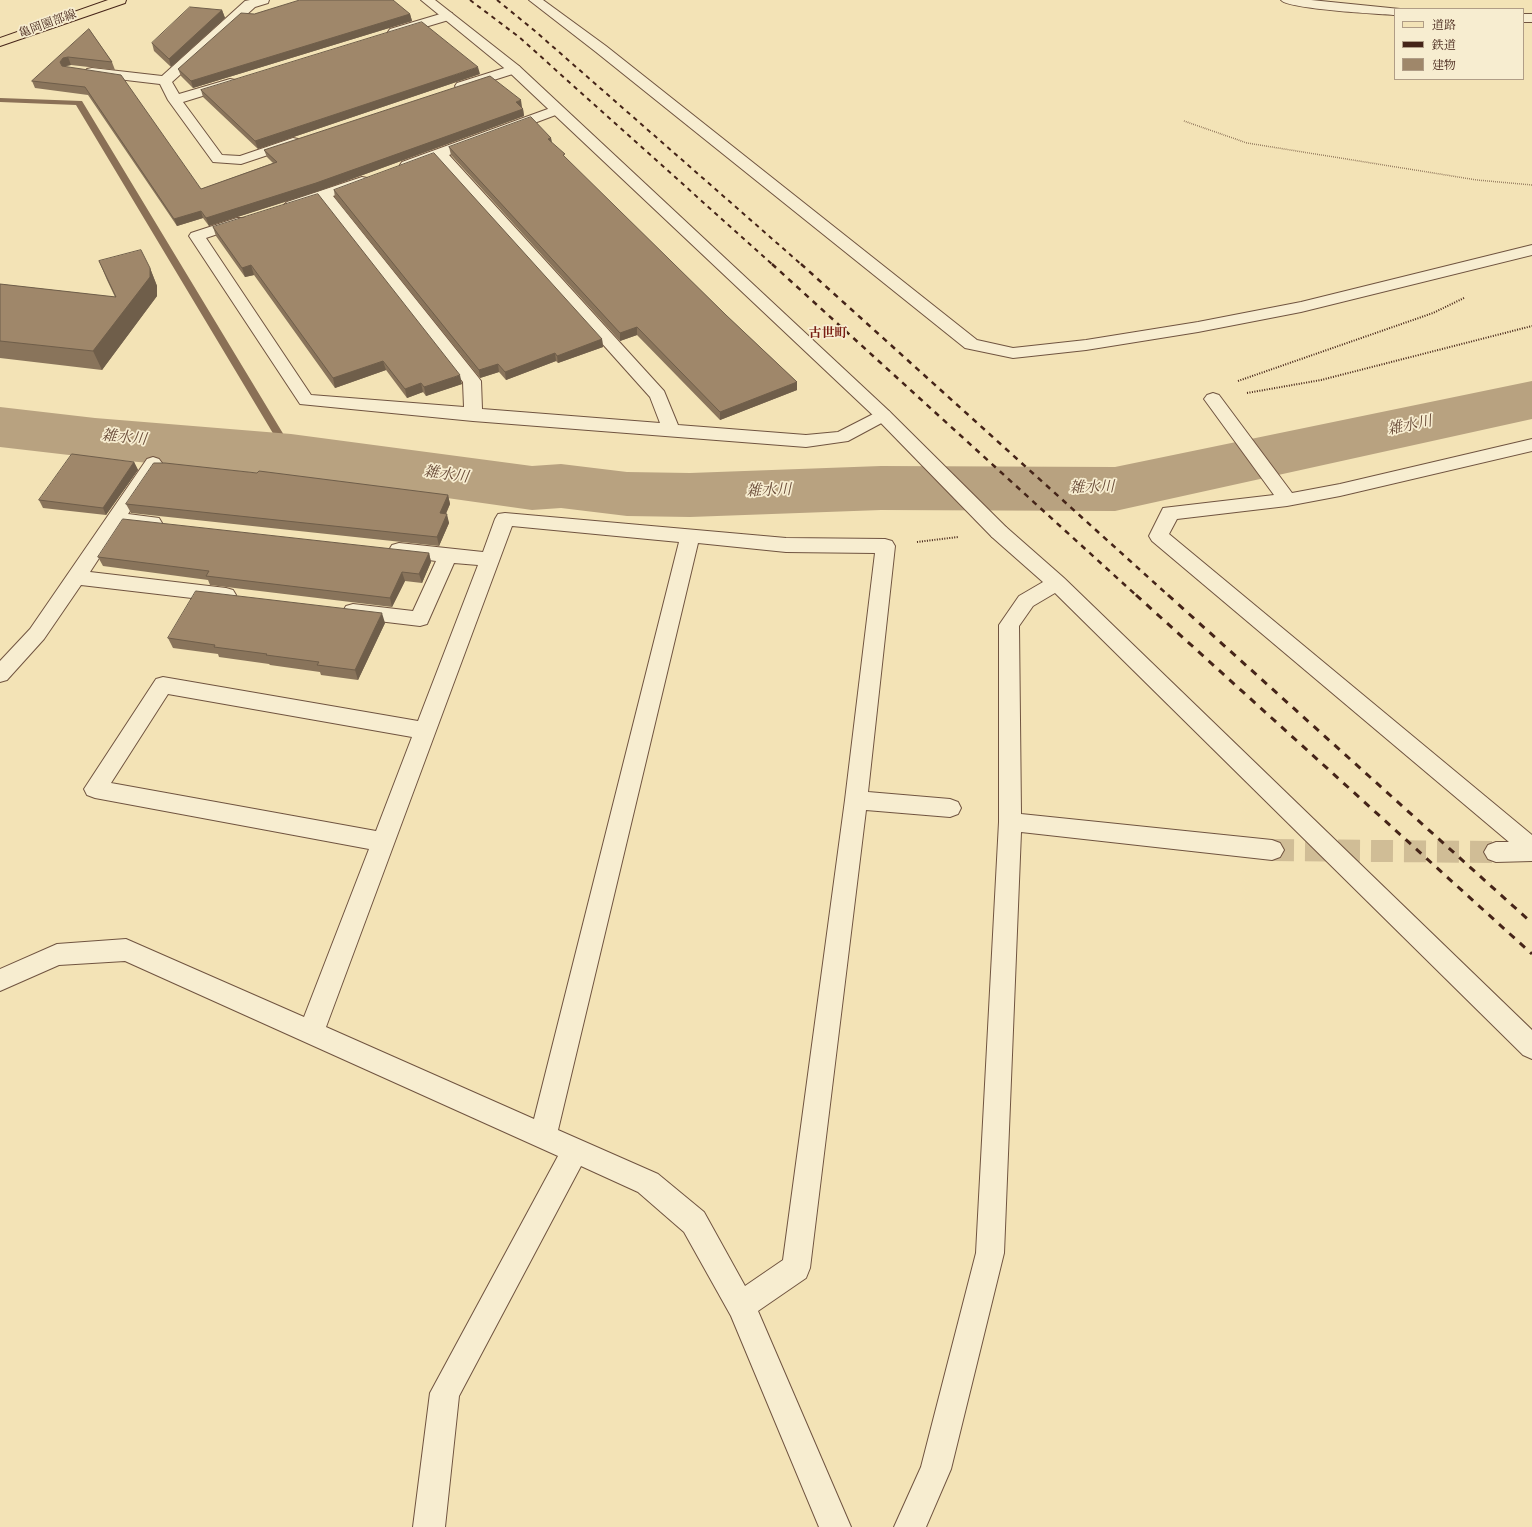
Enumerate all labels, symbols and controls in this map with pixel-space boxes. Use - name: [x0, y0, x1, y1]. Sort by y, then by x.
- street label: 亀岡園部線: [17, 8, 79, 42]
- legend: [1394, 8, 1524, 80]
- text: 道路: [1432, 18, 1456, 34]
- text: 鉄道: [1432, 38, 1456, 54]
- text: 建物: [1432, 58, 1456, 74]
- district label: 古世町: [809, 327, 847, 343]
- water label: 雑水川: [1386, 414, 1434, 440]
- water label: 雑水川: [101, 428, 147, 450]
- water label: 雑水川: [422, 464, 470, 488]
- water label: 雑水川: [1069, 480, 1115, 498]
- water label: 雑水川: [746, 482, 792, 502]

